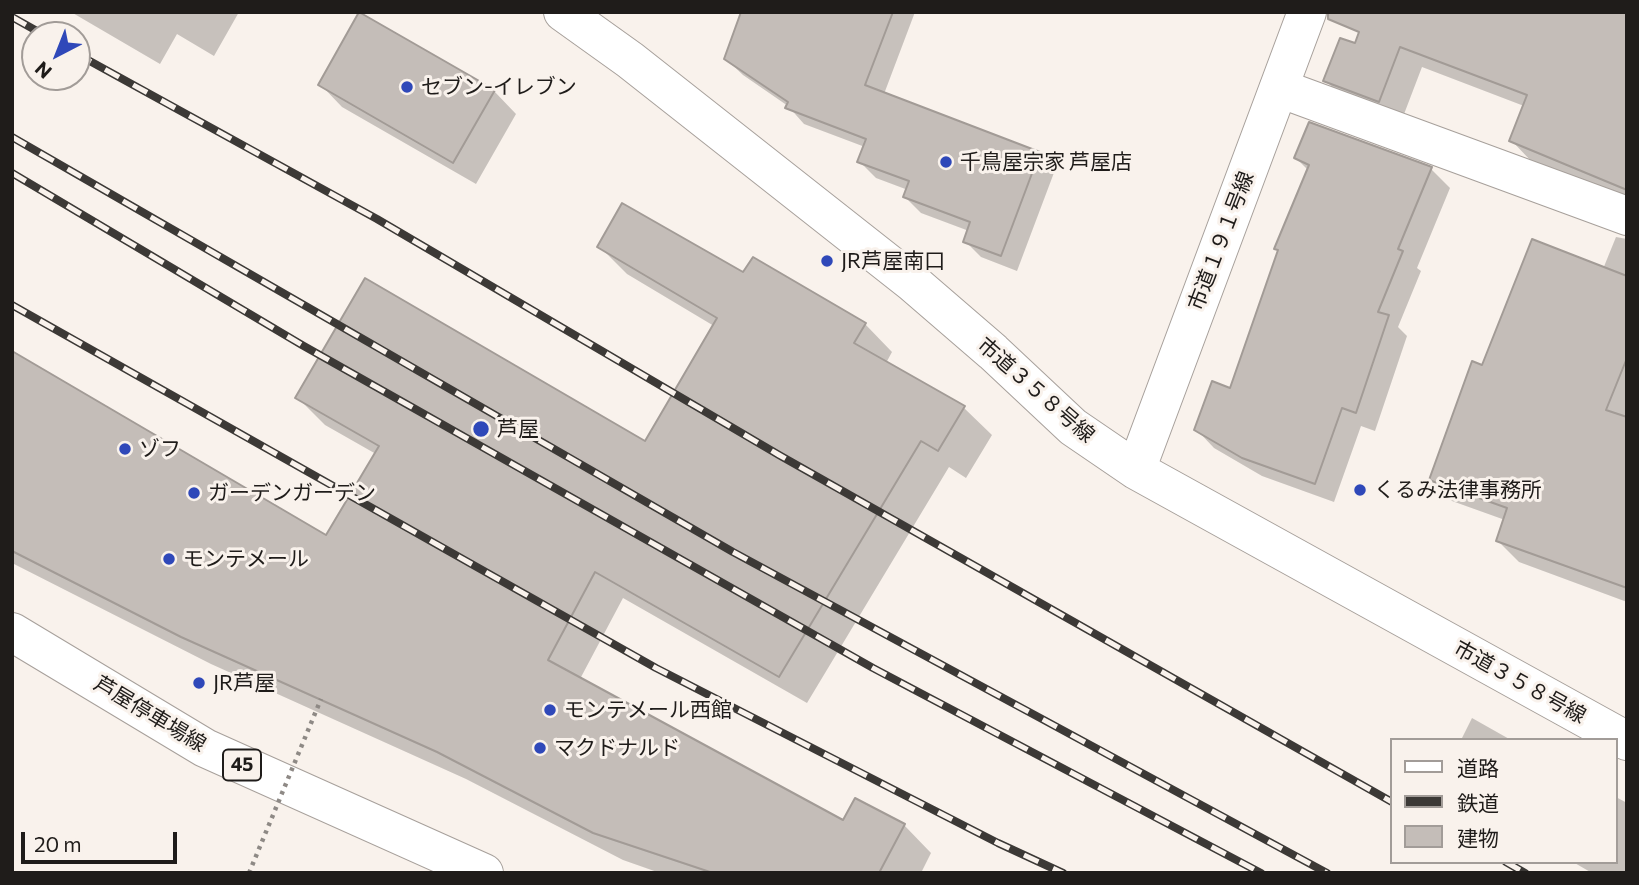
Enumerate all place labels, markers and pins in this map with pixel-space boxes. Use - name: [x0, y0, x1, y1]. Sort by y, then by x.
- place label: セブン-イレブン: [421, 74, 577, 100]
- marker: セブン-イレブン: [399, 79, 415, 95]
- place label: 千鳥屋宗家 芦屋店: [960, 149, 1132, 175]
- marker: 千鳥屋宗家 芦屋店: [938, 154, 954, 170]
- place label: JR芦屋南口: [841, 248, 945, 274]
- marker: JR芦屋南口: [819, 253, 835, 269]
- place label: 芦屋: [497, 416, 539, 442]
- marker: 芦屋: [471, 419, 491, 439]
- place label: ゾフ: [139, 436, 181, 462]
- marker: ゾフ: [117, 441, 133, 457]
- place label: くるみ法律事務所: [1374, 477, 1542, 503]
- place label: ガーデンガーデン: [208, 480, 376, 506]
- marker: くるみ法律事務所: [1352, 482, 1368, 498]
- marker: ガーデンガーデン: [186, 485, 202, 501]
- place label: モンテメール: [183, 546, 309, 572]
- marker: モンテメール: [161, 551, 177, 567]
- place label: JR芦屋: [213, 670, 275, 696]
- marker: JR芦屋: [191, 675, 207, 691]
- place label: モンテメール西館: [564, 697, 732, 723]
- marker: モンテメール西館: [542, 702, 558, 718]
- place label: マクドナルド: [554, 735, 680, 761]
- marker: マクドナルド: [532, 740, 548, 756]

